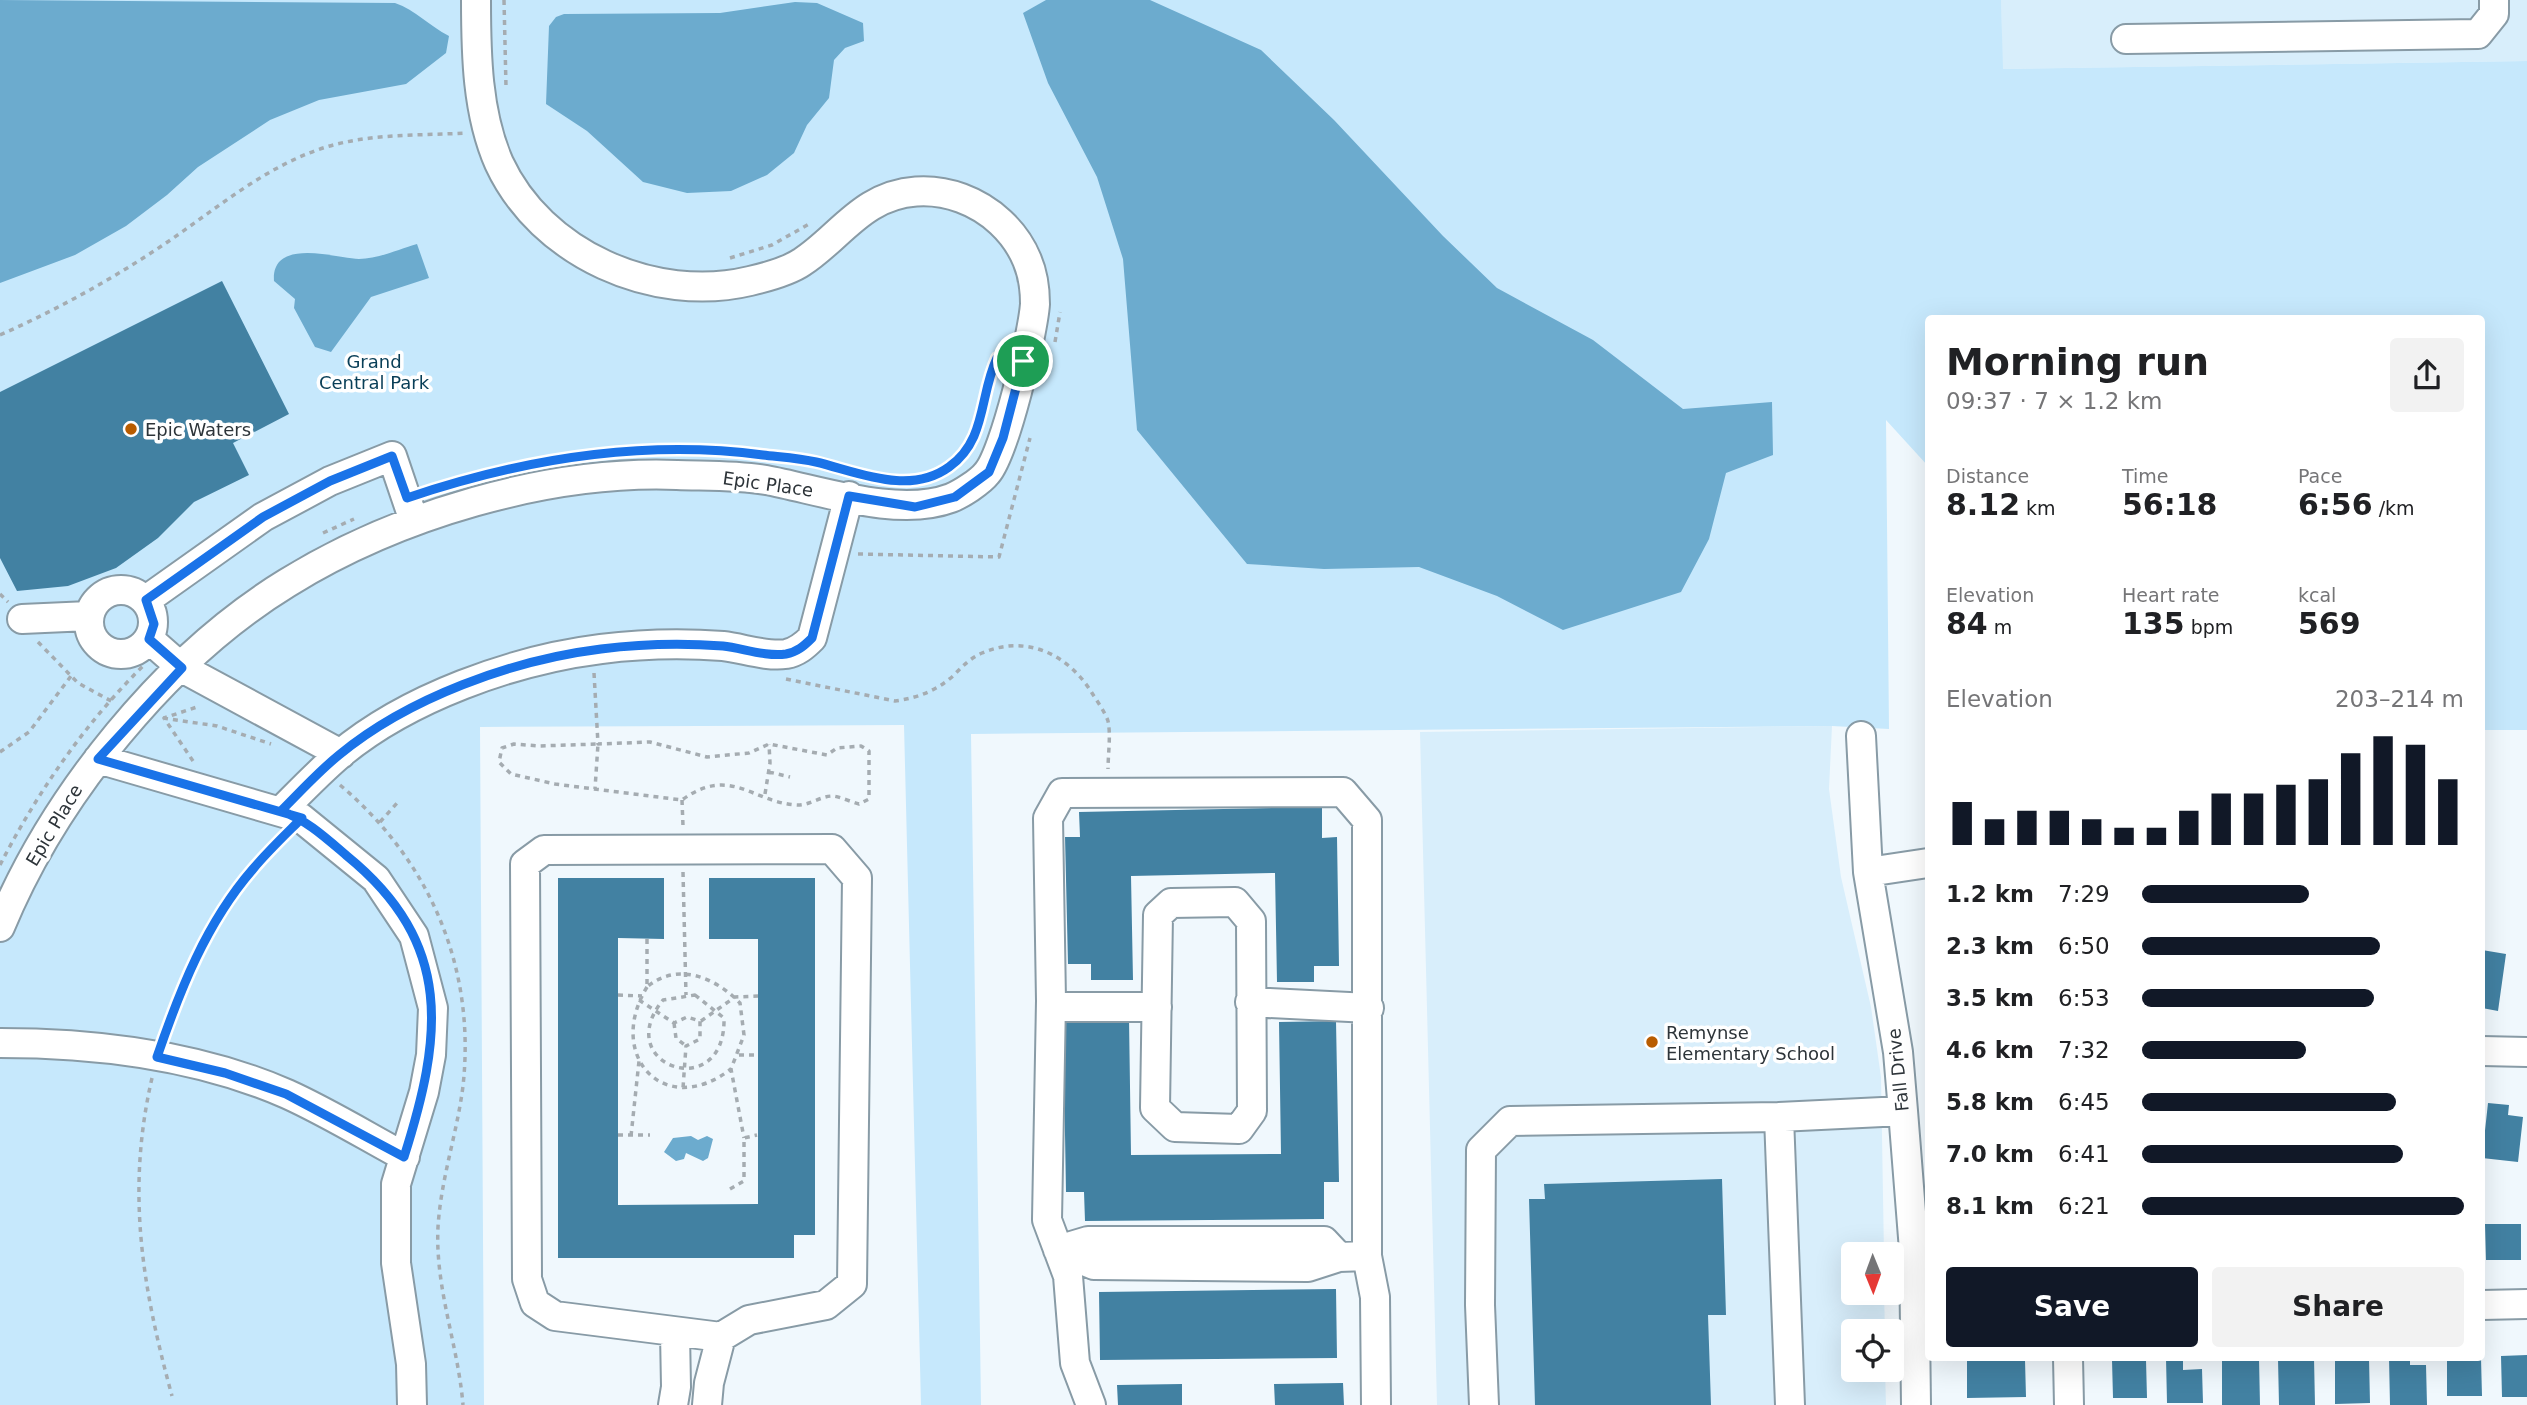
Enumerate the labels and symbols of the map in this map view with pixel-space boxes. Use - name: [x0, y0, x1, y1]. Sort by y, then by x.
- pin: [993, 331, 1053, 391]
- park label: Grand Central Park: [319, 351, 430, 393]
- place label: Epic Waters: [145, 419, 251, 440]
- marker: Epic Waters: [123, 421, 139, 437]
- street label: Epic Place: [721, 467, 815, 501]
- street label: Epic Place: [21, 780, 87, 870]
- place label: Remynse Elementary School: [1666, 1022, 1835, 1064]
- street label: Fall Drive: [1883, 1027, 1913, 1113]
- marker: Remynse Elementary School: [1644, 1034, 1660, 1050]
- north arrow: [1841, 1242, 1904, 1306]

